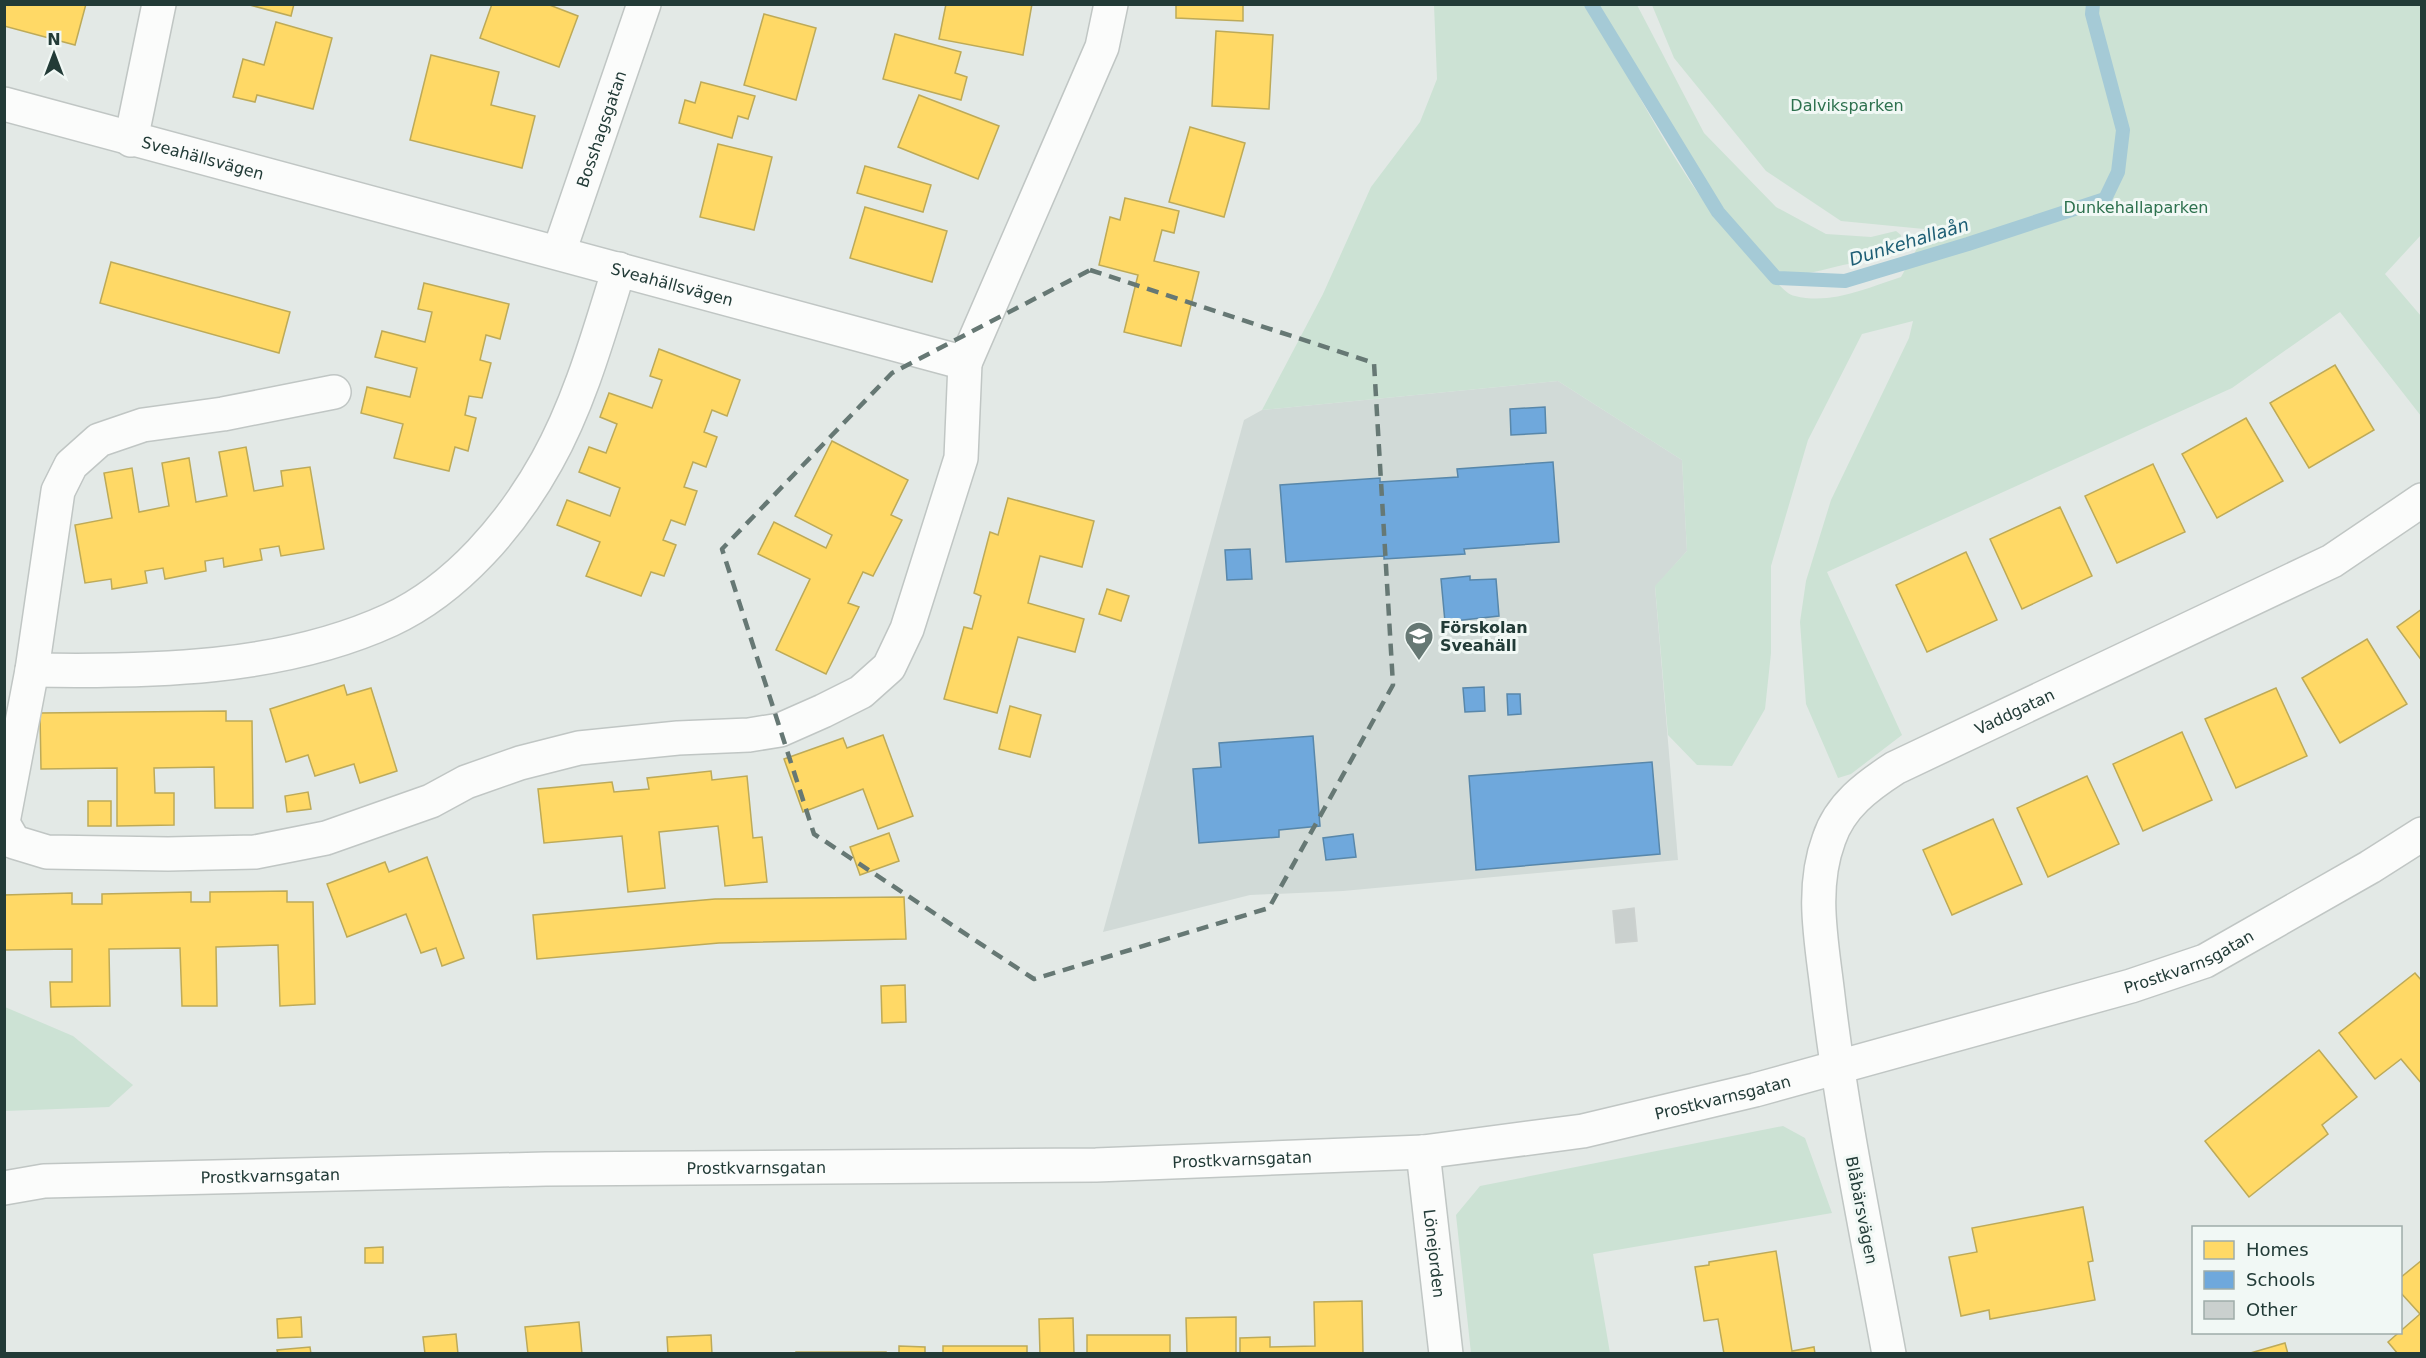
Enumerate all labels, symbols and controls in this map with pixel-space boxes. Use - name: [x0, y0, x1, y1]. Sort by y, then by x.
- north arrow: [24, 24, 84, 84]
- text: N: [47, 30, 61, 49]
- street label: Bosshagsgatan: [573, 68, 630, 190]
- park label: Dalviksparken: [1790, 96, 1904, 115]
- street label: Sveahällsvägen: [140, 133, 266, 184]
- park label: Dunkehallaparken: [2064, 198, 2209, 217]
- water label: Dunkehallaån: [1846, 213, 1971, 270]
- street label: Sveahällsvägen: [609, 259, 735, 310]
- place label: Förskolan Sveahäll: [1440, 618, 1528, 655]
- school or university icon: Förskolan Sveahäll: [1403, 620, 1435, 662]
- street label: Vaddgatan: [1972, 685, 2058, 739]
- street label: Prostkvarnsgatan: [2122, 926, 2257, 998]
- street label: Prostkvarnsgatan: [1653, 1072, 1793, 1124]
- street label: Prostkvarnsgatan: [1172, 1147, 1312, 1172]
- street label: Blåbärsvägen: [1842, 1155, 1881, 1266]
- street label: Prostkvarnsgatan: [686, 1158, 826, 1178]
- street label: Prostkvarnsgatan: [200, 1165, 340, 1187]
- street label: Lönejorden: [1420, 1208, 1449, 1299]
- legend: [2192, 1226, 2402, 1334]
- text: Homes: [2246, 1239, 2309, 1260]
- text: Schools: [2246, 1269, 2315, 1290]
- text: Other: [2246, 1299, 2298, 1320]

